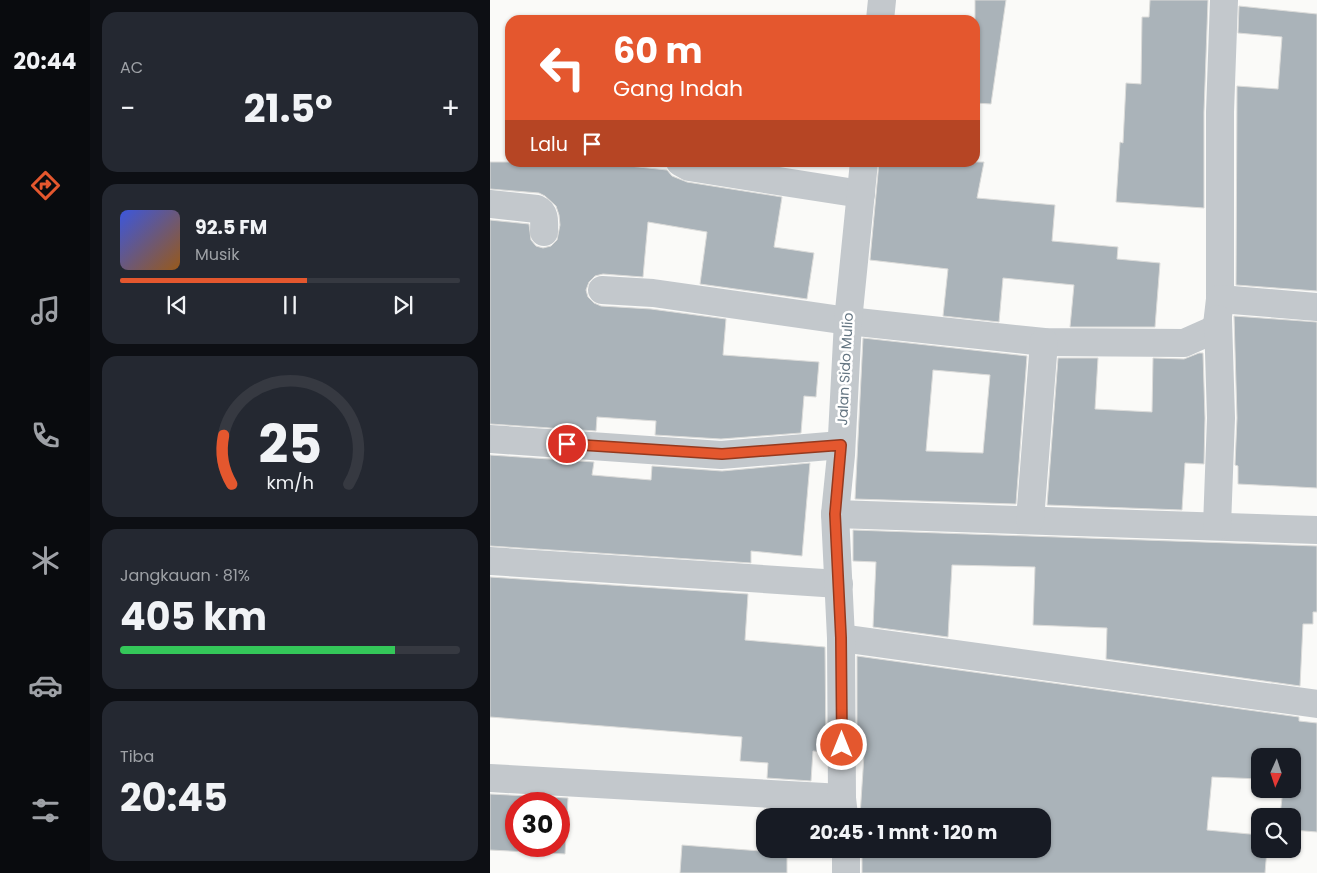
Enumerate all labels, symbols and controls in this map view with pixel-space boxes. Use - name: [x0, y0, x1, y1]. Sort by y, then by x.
- text: 60 m: [613, 26, 703, 75]
- icon: left: [530, 35, 595, 100]
- text: 20:44: [14, 46, 76, 77]
- text: AC: [120, 56, 143, 79]
- text: Gang Indah: [613, 73, 743, 104]
- text: 21.5°: [244, 82, 333, 135]
- text: −: [120, 89, 135, 128]
- text: +: [441, 89, 460, 128]
- icon: arrive: [578, 130, 606, 158]
- text: Lalu: [530, 131, 568, 158]
- icon: directions: [28, 168, 63, 203]
- text: 92.5 FM: [195, 214, 267, 241]
- text: Musik: [195, 243, 240, 266]
- icon: previous: [163, 291, 191, 319]
- icon: pause: [276, 291, 304, 319]
- icon: next: [389, 291, 417, 319]
- icon: music: [28, 293, 63, 328]
- street label: Jalan Sido Mulio: [832, 312, 858, 426]
- text: 25: [258, 408, 322, 481]
- icon: phone: [28, 418, 63, 453]
- pin: [546, 423, 588, 465]
- icon: arrive: [553, 430, 581, 458]
- text: km/h: [266, 470, 314, 495]
- icon: climate: [28, 543, 63, 578]
- text: Jangkauan · 81%: [120, 564, 250, 587]
- text: 405 km: [120, 590, 267, 643]
- icon: car: [28, 668, 63, 703]
- position arrow: [815, 718, 867, 770]
- text: Tiba: [120, 745, 154, 768]
- north arrow: [1251, 748, 1301, 798]
- map controls: [1251, 748, 1301, 858]
- text: 20:45: [120, 771, 228, 824]
- speed limit sign: 30: [505, 792, 570, 857]
- icon: filters: [28, 793, 63, 828]
- button: search: [1251, 808, 1301, 858]
- text: 20:45 · 1 mnt · 120 m: [810, 819, 997, 846]

